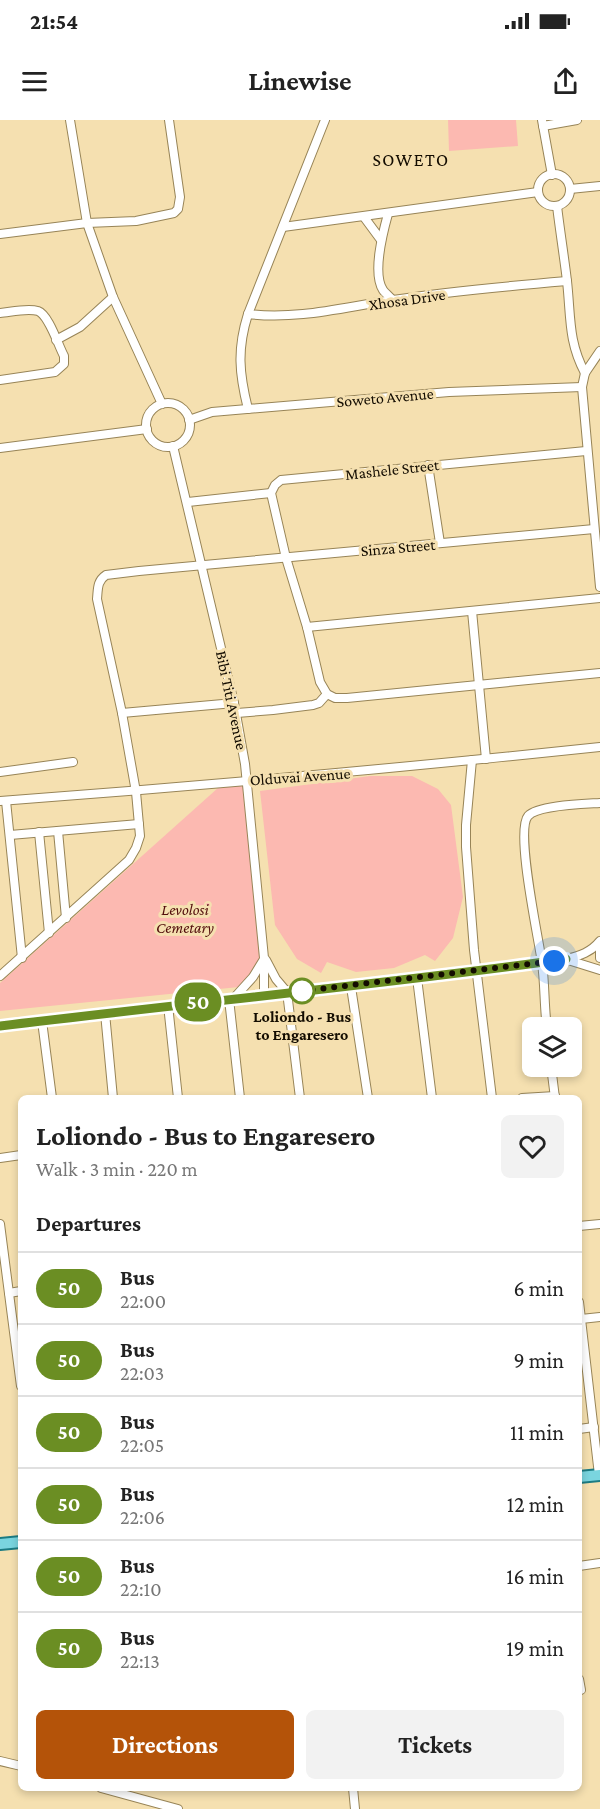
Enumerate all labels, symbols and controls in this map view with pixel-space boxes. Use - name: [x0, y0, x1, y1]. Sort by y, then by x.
- text: 21:54: [30, 9, 78, 34]
- icon: menu: [18, 65, 51, 98]
- icon: share: [549, 65, 582, 98]
- text: Linewise: [248, 66, 352, 96]
- district label: SOWETO: [372, 150, 450, 170]
- street label: Xhosa Drive: [368, 286, 446, 313]
- street label: Soweto Avenue: [336, 385, 434, 410]
- street label: Mashele Street: [344, 456, 441, 483]
- street label: Sinza Street: [360, 536, 437, 559]
- street label: Bibi Titi Avenue: [213, 649, 250, 751]
- street label: Olduvai Avenue: [249, 765, 351, 788]
- park label: Levolosi Cemetary: [156, 901, 214, 937]
- your location: [539, 946, 569, 976]
- marker: Loliondo - Bus to Engaresero: [289, 978, 315, 1004]
- line badge: 50: [171, 982, 225, 1022]
- text: 50: [186, 990, 210, 1014]
- place label: Loliondo - Bus to Engaresero: [253, 1008, 352, 1043]
- map controls: [522, 1017, 582, 1077]
- button: layers: [522, 1017, 582, 1077]
- button: heart: [501, 1115, 564, 1178]
- text: Loliondo - Bus to Engaresero: [36, 1120, 375, 1151]
- text: Walk · 3 min · 220 m: [36, 1158, 198, 1180]
- text: Departures: [36, 1211, 141, 1236]
- text: Bus: [120, 1265, 154, 1290]
- text: 50: [57, 1276, 81, 1300]
- text: 6 min: [513, 1276, 564, 1301]
- text: 22:00: [120, 1290, 166, 1312]
- text: Bus: [120, 1337, 154, 1362]
- text: 50: [57, 1348, 81, 1372]
- text: 9 min: [513, 1348, 564, 1373]
- text: 22:03: [120, 1362, 164, 1384]
- text: Bus: [120, 1409, 154, 1434]
- text: 50: [57, 1420, 81, 1444]
- text: 11 min: [510, 1420, 564, 1445]
- text: 22:05: [120, 1434, 164, 1456]
- text: Bus: [120, 1481, 154, 1506]
- text: 50: [57, 1492, 81, 1516]
- text: 12 min: [507, 1492, 564, 1517]
- text: 22:06: [120, 1506, 165, 1528]
- text: Bus: [120, 1553, 154, 1578]
- text: 50: [57, 1564, 81, 1588]
- text: 16 min: [506, 1564, 564, 1589]
- text: 22:10: [120, 1578, 161, 1600]
- text: Bus: [120, 1625, 154, 1650]
- text: 50: [57, 1636, 81, 1660]
- text: 19 min: [506, 1636, 564, 1661]
- text: 22:13: [120, 1650, 160, 1672]
- button: Directions: [36, 1710, 294, 1779]
- button: Tickets: [306, 1710, 564, 1779]

